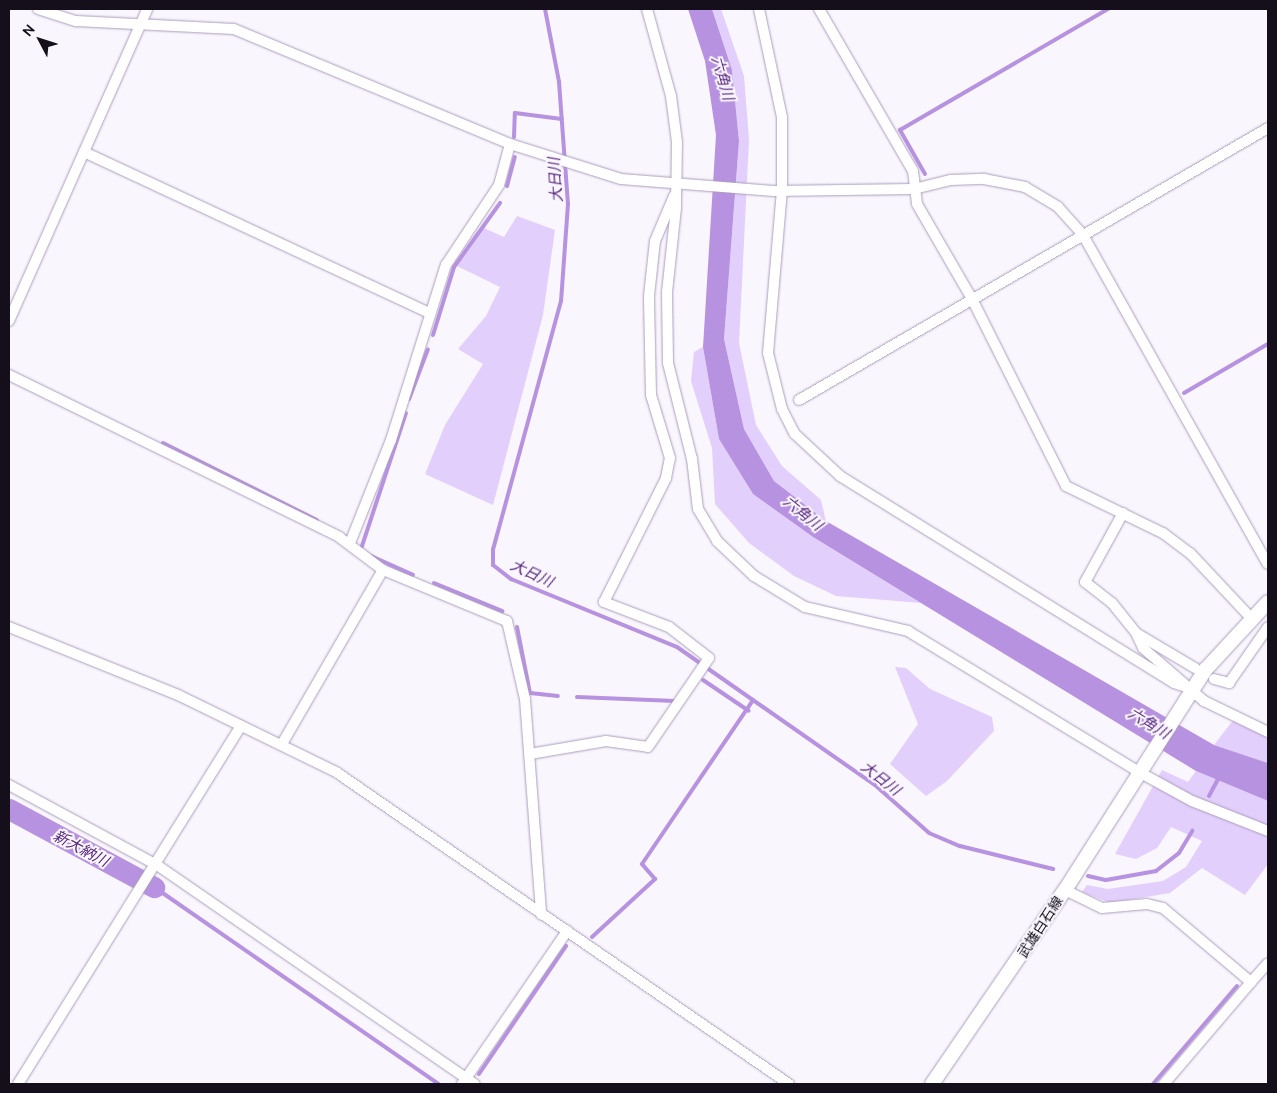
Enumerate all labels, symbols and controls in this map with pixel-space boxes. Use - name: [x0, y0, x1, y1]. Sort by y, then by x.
- north arrow: [15, 15, 65, 65]
- text: N: [19, 21, 38, 40]
- water label: 六角川: [708, 54, 738, 102]
- water label: 大日川: [544, 157, 566, 203]
- water label: 六角川: [780, 492, 826, 534]
- water label: 大日川: [508, 555, 556, 591]
- water label: 六角川: [1125, 704, 1173, 742]
- water label: 大日川: [858, 757, 904, 799]
- water label: 新大納川: [50, 826, 112, 870]
- street label: 武雄白石線: [1014, 893, 1066, 961]

